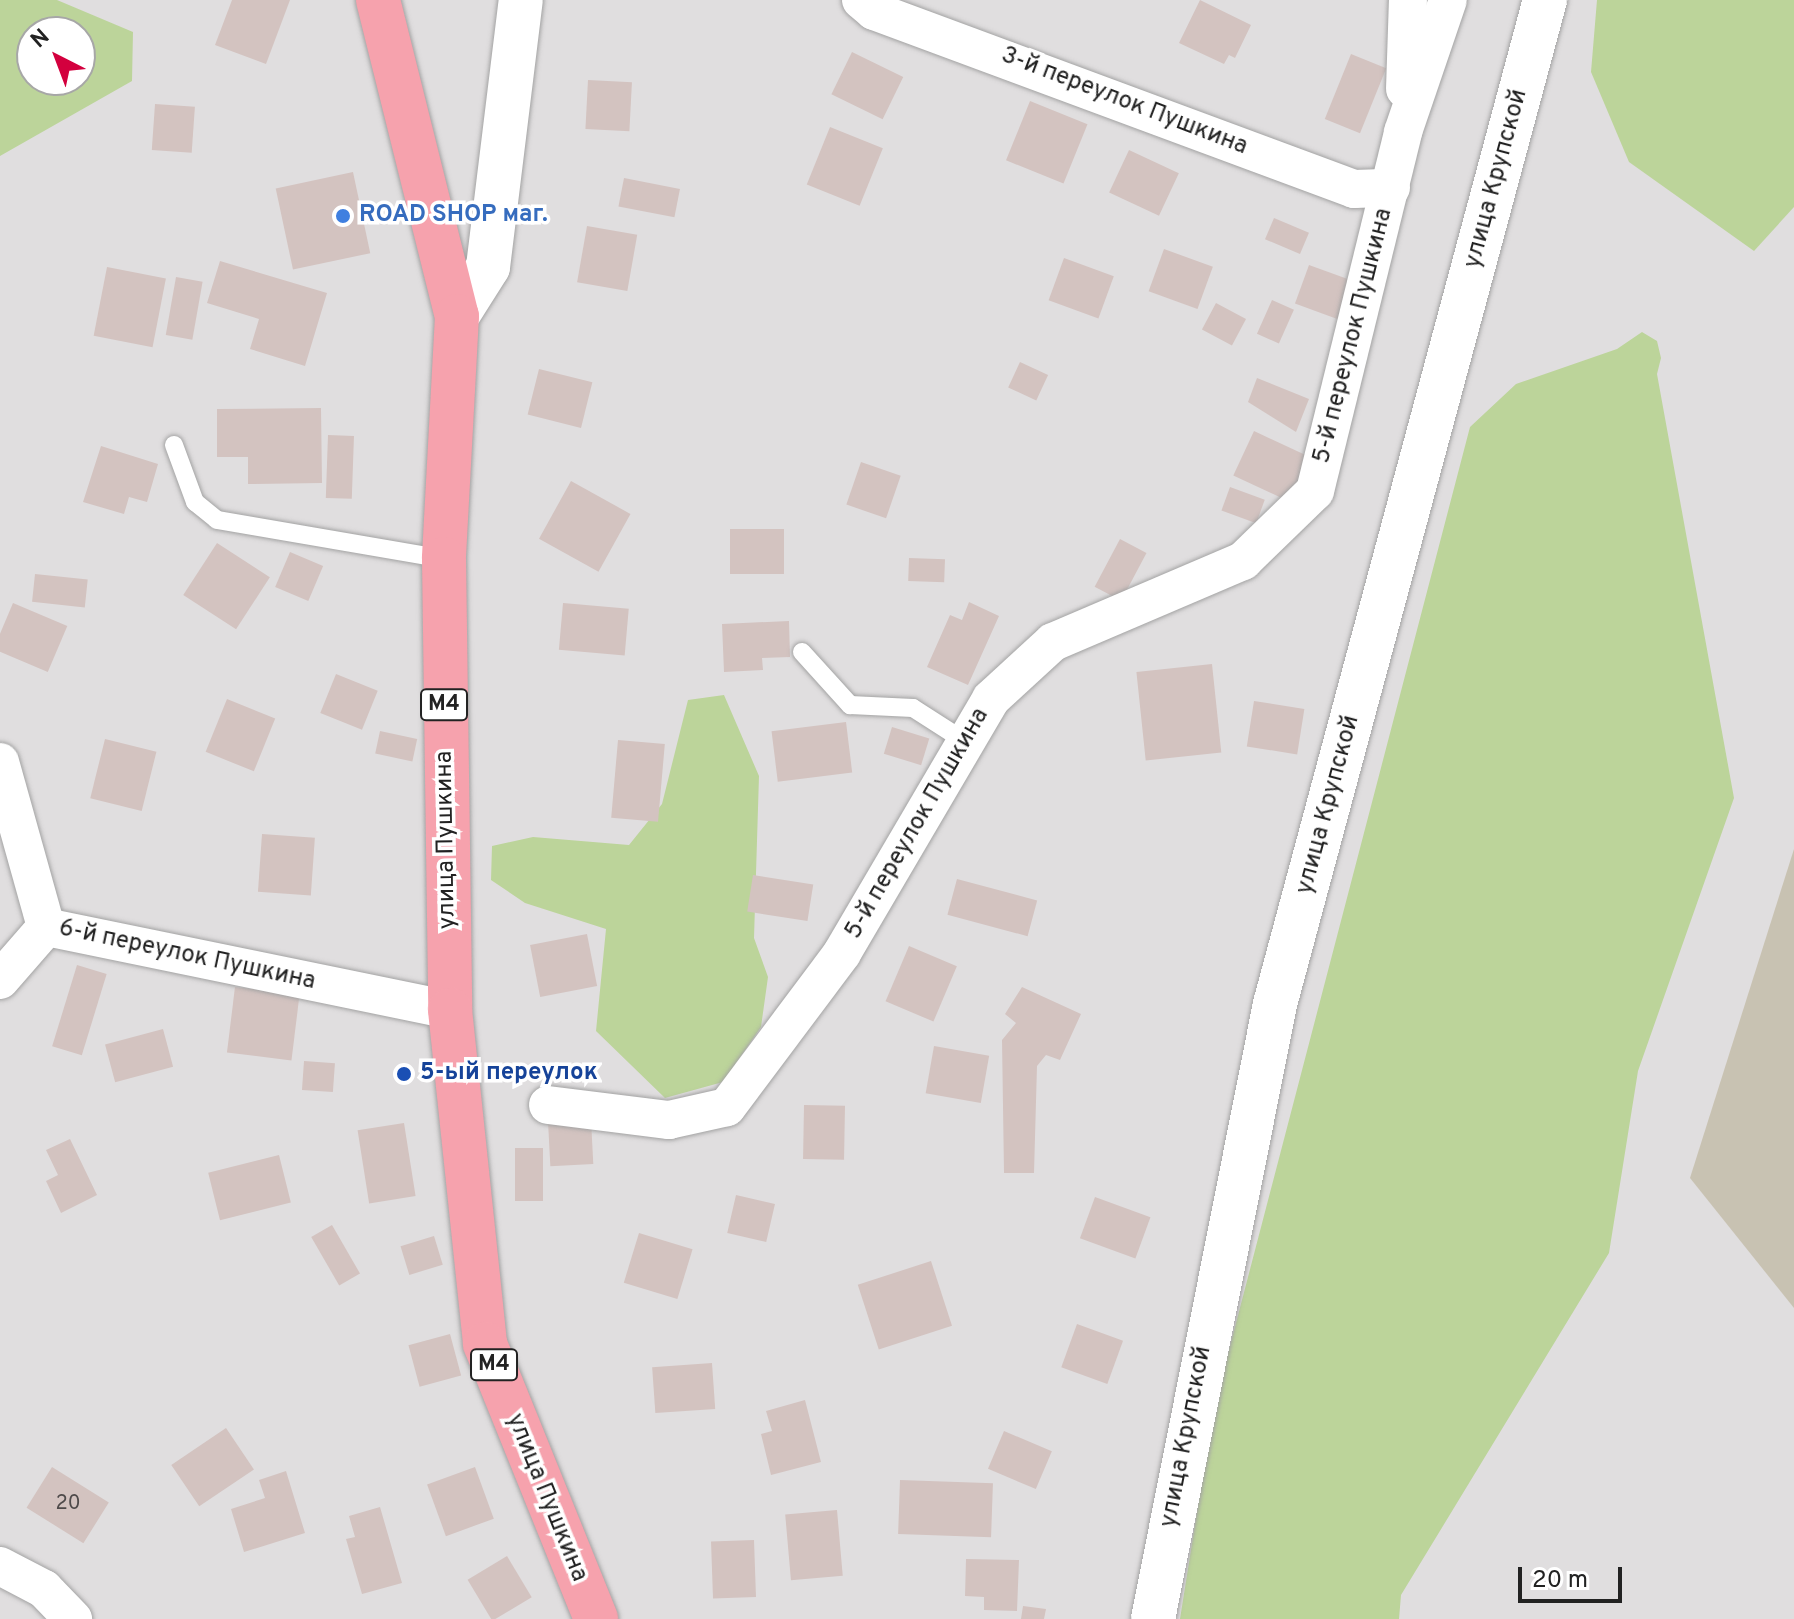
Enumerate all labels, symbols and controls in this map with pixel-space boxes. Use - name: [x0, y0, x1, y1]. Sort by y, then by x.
- north arrow: [16, 16, 96, 96]
- text: N: [26, 24, 56, 55]
- street label: 3-й переулок Пушкина: [997, 42, 1251, 162]
- street label: улица Крупской: [1459, 86, 1535, 272]
- place label: ROAD SHOP маг.: [359, 202, 548, 230]
- street label: 5-й переулок Пушкина: [1308, 205, 1400, 467]
- marker: ROAD SHOP маг.: [334, 207, 352, 225]
- road number: M4: [420, 687, 468, 723]
- street label: 5-й переулок Пушкина: [840, 703, 996, 945]
- street label: улица Крупской: [1291, 712, 1367, 898]
- street label: улица Пушкина: [431, 750, 463, 930]
- street label: 6-й переулок Пушкина: [56, 915, 318, 997]
- place label: 5-ый переулок: [420, 1060, 598, 1088]
- marker: 5-ый переулок: [395, 1065, 413, 1083]
- street label: улица Крупской: [1155, 1344, 1219, 1530]
- road number: M4: [470, 1347, 518, 1383]
- street label: улица Пушкина: [499, 1410, 593, 1586]
- house number: 20: [55, 1492, 81, 1516]
- scale bar: [1522, 1551, 1626, 1601]
- text: 20 m: [1532, 1566, 1588, 1596]

